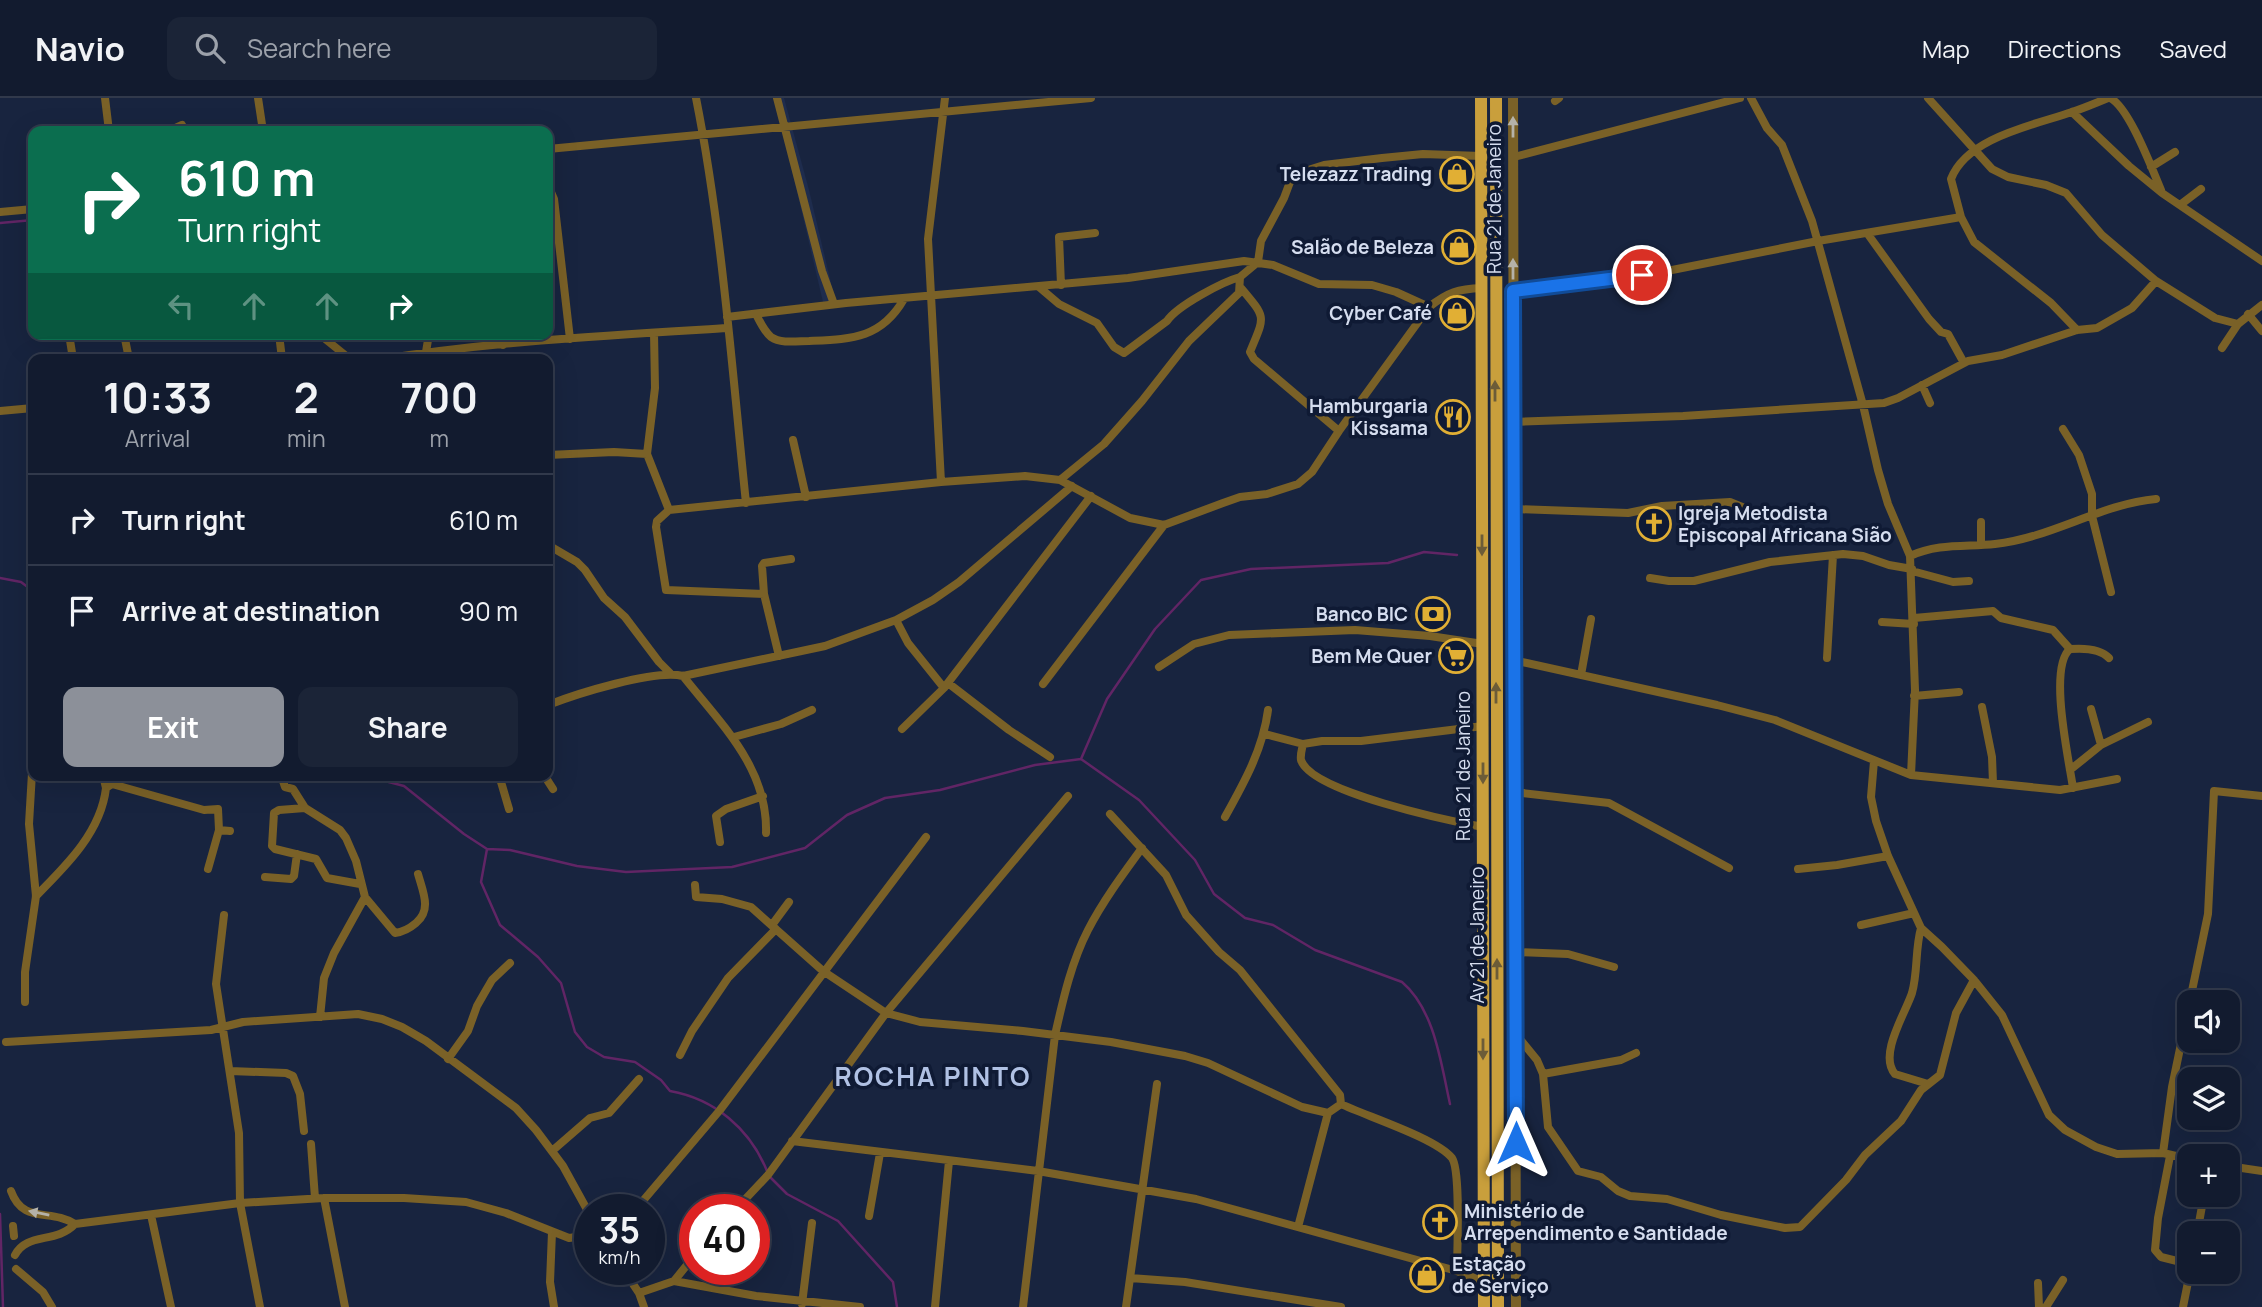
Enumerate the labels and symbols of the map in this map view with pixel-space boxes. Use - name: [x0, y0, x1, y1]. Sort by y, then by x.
- one-way arrow: [1507, 116, 1519, 138]
- street label: Rua 21 de Janeiro: [1481, 124, 1507, 274]
- shop icon: Telezazz Trading: [1438, 155, 1476, 193]
- place label: Telezazz Trading: [1280, 161, 1432, 187]
- shop icon: Salão de Beleza: [1440, 228, 1478, 266]
- place label: Salão de Beleza: [1291, 234, 1434, 260]
- pin: [1612, 245, 1672, 305]
- one-way arrow: [1508, 257, 1519, 279]
- shop icon: Cyber Café: [1438, 294, 1476, 332]
- place label: Cyber Café: [1329, 300, 1432, 326]
- one-way arrow: [1489, 380, 1501, 402]
- place label: Hamburgaria Kissama: [1309, 393, 1428, 441]
- restaurant icon: Hamburgaria Kissama: [1434, 398, 1472, 436]
- place label: Igreja Metodista Episcopal Africana Sião: [1678, 500, 1892, 548]
- church icon: Igreja Metodista Episcopal Africana Sião: [1635, 505, 1673, 543]
- one-way arrow: [1476, 535, 1488, 557]
- bank icon: Banco BIC: [1414, 595, 1452, 633]
- place label: Banco BIC: [1316, 601, 1408, 627]
- supermarket icon: Bem Me Quer: [1437, 637, 1475, 675]
- place label: Bem Me Quer: [1311, 643, 1432, 669]
- one-way arrow: [1490, 682, 1502, 704]
- street label: Rua 21 de Janeiro: [1450, 691, 1476, 841]
- one-way arrow: [1477, 762, 1489, 784]
- street label: Av 21 de Janeiro: [1464, 867, 1490, 1003]
- one-way arrow: [1491, 958, 1503, 980]
- one-way arrow: [1477, 1039, 1489, 1061]
- district label: ROCHA PINTO: [834, 1058, 1032, 1094]
- position arrow: [1479, 1106, 1553, 1180]
- speed limit sign: 40: [679, 1194, 770, 1285]
- place label: Ministério de Arrependimento e Santidade: [1464, 1198, 1728, 1246]
- church icon: Ministério de Arrependimento e Santidade: [1421, 1203, 1459, 1241]
- one-way arrow: [27, 1208, 49, 1219]
- place label: Estação de Serviço: [1452, 1251, 1549, 1299]
- shop icon: Estação de Serviço: [1408, 1256, 1446, 1294]

